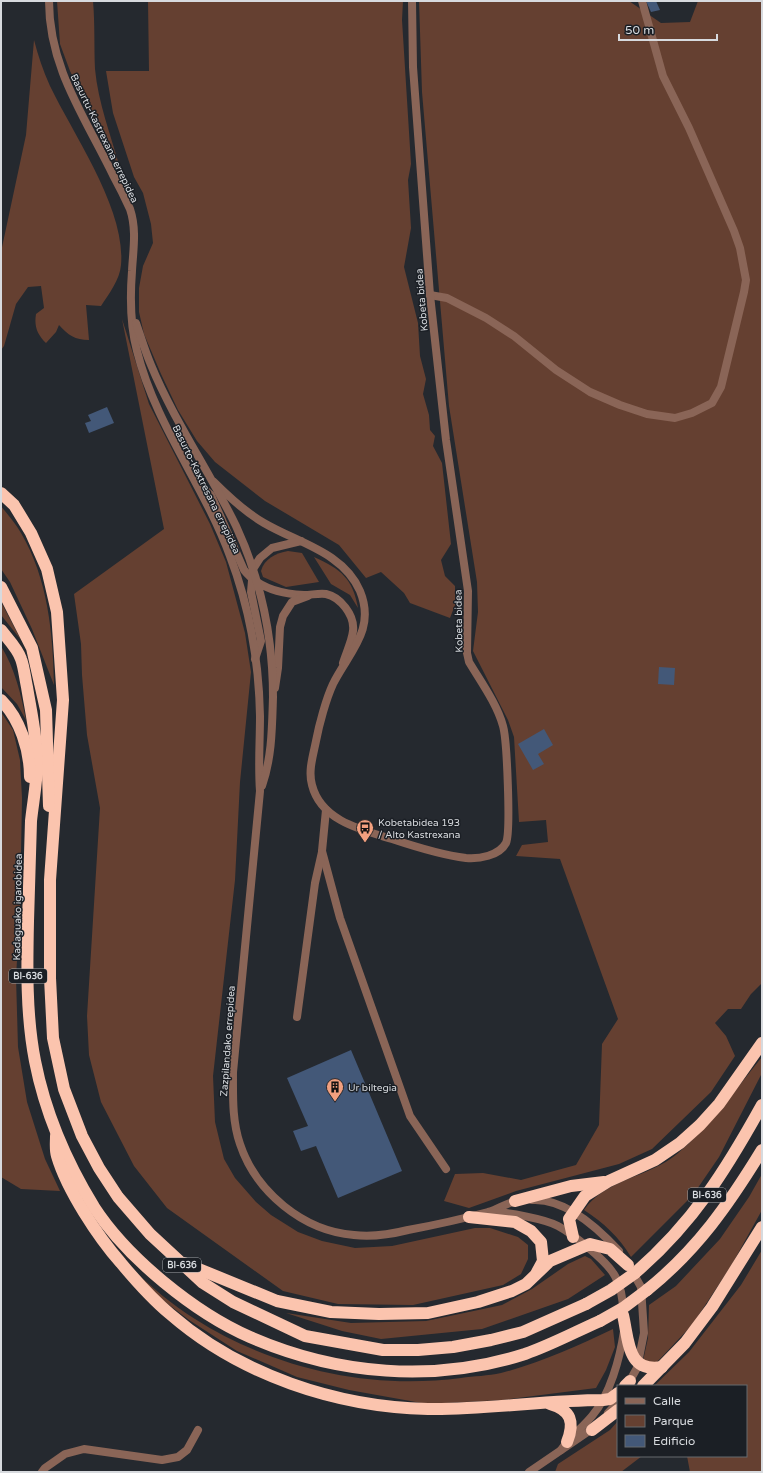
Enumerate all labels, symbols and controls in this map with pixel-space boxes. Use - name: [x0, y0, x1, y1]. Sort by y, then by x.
- scale bar: [619, 16, 717, 42]
- text: 50 m: [625, 23, 654, 37]
- street label: Basurtu-Kastrexana errepidea: [68, 72, 141, 205]
- street label: Kobeta bidea: [413, 268, 431, 332]
- street label: Basurto-Kaxtresana errepidea: [170, 423, 243, 556]
- street label: Kobeta bidea: [452, 589, 466, 653]
- place label: Kobetabidea 193 / Alto Kastrexana: [378, 817, 460, 841]
- bus stop icon: Kobetabidea 193 / Alto Kastrexana: [355, 818, 375, 843]
- street label: Kadaguako igarobidea: [11, 853, 25, 961]
- road number: BI-636: [9, 969, 47, 983]
- street label: Zazpilandako errepidea: [218, 985, 238, 1097]
- building icon: Ur biltegia: [325, 1077, 345, 1102]
- place label: Ur biltegia: [348, 1082, 397, 1094]
- road number: BI-636: [688, 1188, 726, 1202]
- road number: BI-636: [163, 1258, 201, 1272]
- legend: [617, 1385, 747, 1457]
- text: Calle: [653, 1394, 681, 1408]
- text: Parque: [653, 1414, 694, 1428]
- text: Edificio: [653, 1434, 695, 1448]

